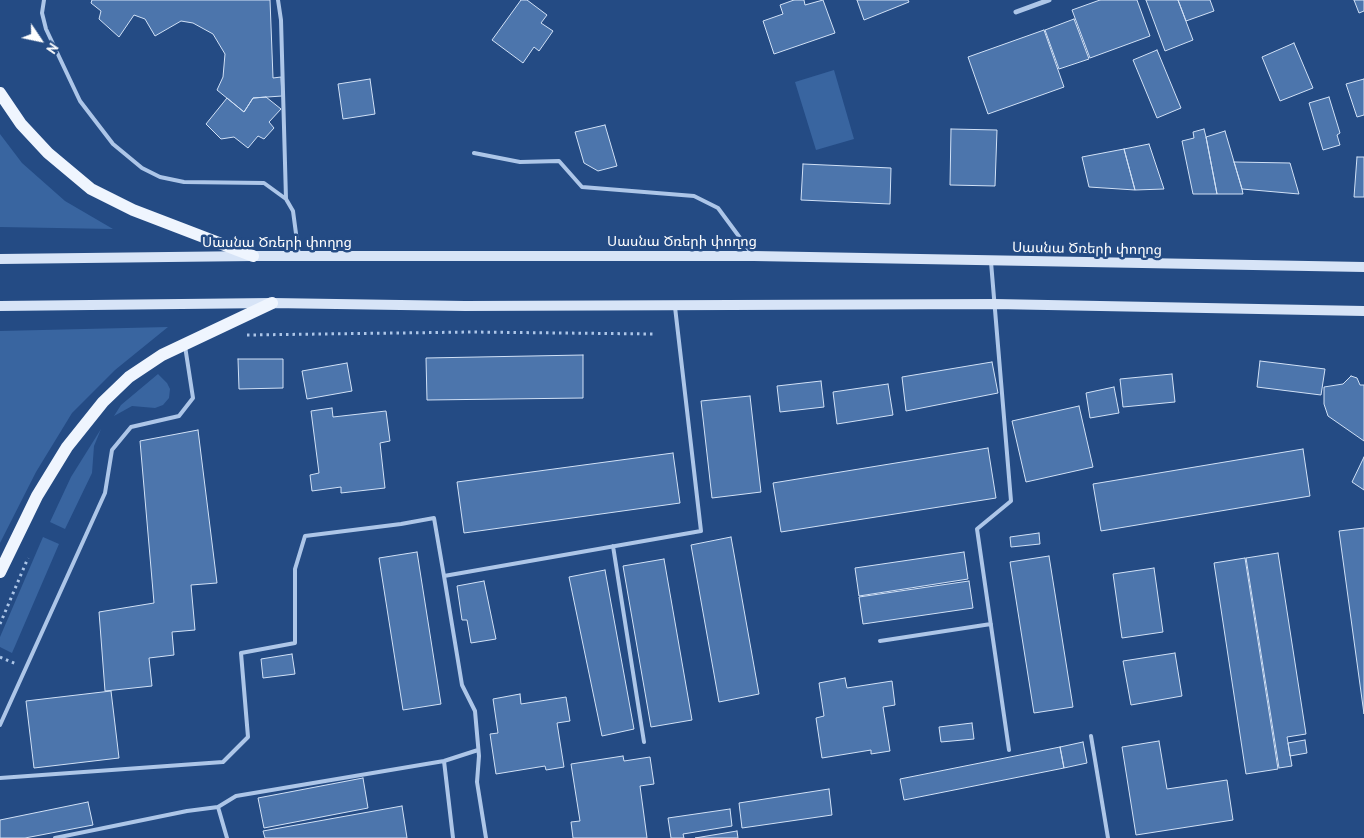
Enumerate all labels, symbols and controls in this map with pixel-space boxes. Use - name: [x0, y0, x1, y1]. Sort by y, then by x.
- north arrow: [15, 15, 65, 65]
- text: N: [42, 40, 62, 57]
- street label: Սասնա Ծռերի փողոց: [607, 234, 757, 250]
- street label: Սասնա Ծռերի փողոց: [202, 235, 352, 251]
- street label: Սասնա Ծռերի փողոց: [1012, 239, 1162, 259]

